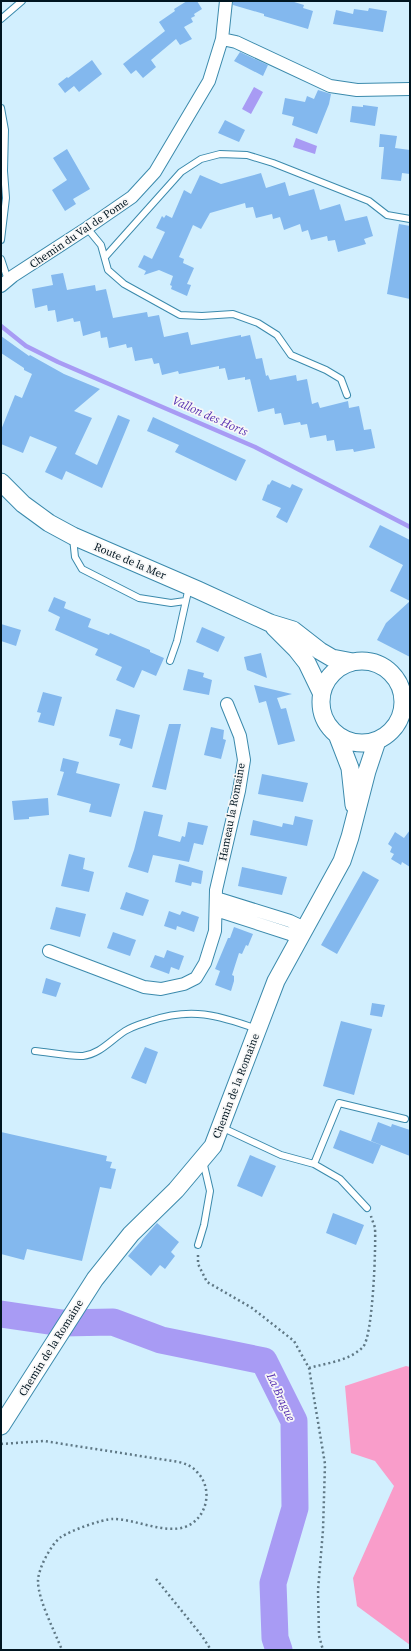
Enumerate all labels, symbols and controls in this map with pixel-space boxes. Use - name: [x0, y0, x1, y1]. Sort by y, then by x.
- street label: Chemin du Val de Pome: [26, 194, 132, 272]
- water label: Vallon des Horts: [170, 392, 251, 440]
- street label: Route de la Mer: [92, 539, 169, 583]
- street label: Hameau la Romaine: [215, 761, 249, 862]
- street label: Chemin de la Romaine: [209, 1031, 263, 1141]
- street label: Chemin de la Romaine: [15, 1296, 87, 1399]
- water label: La Brague: [263, 1370, 299, 1424]

